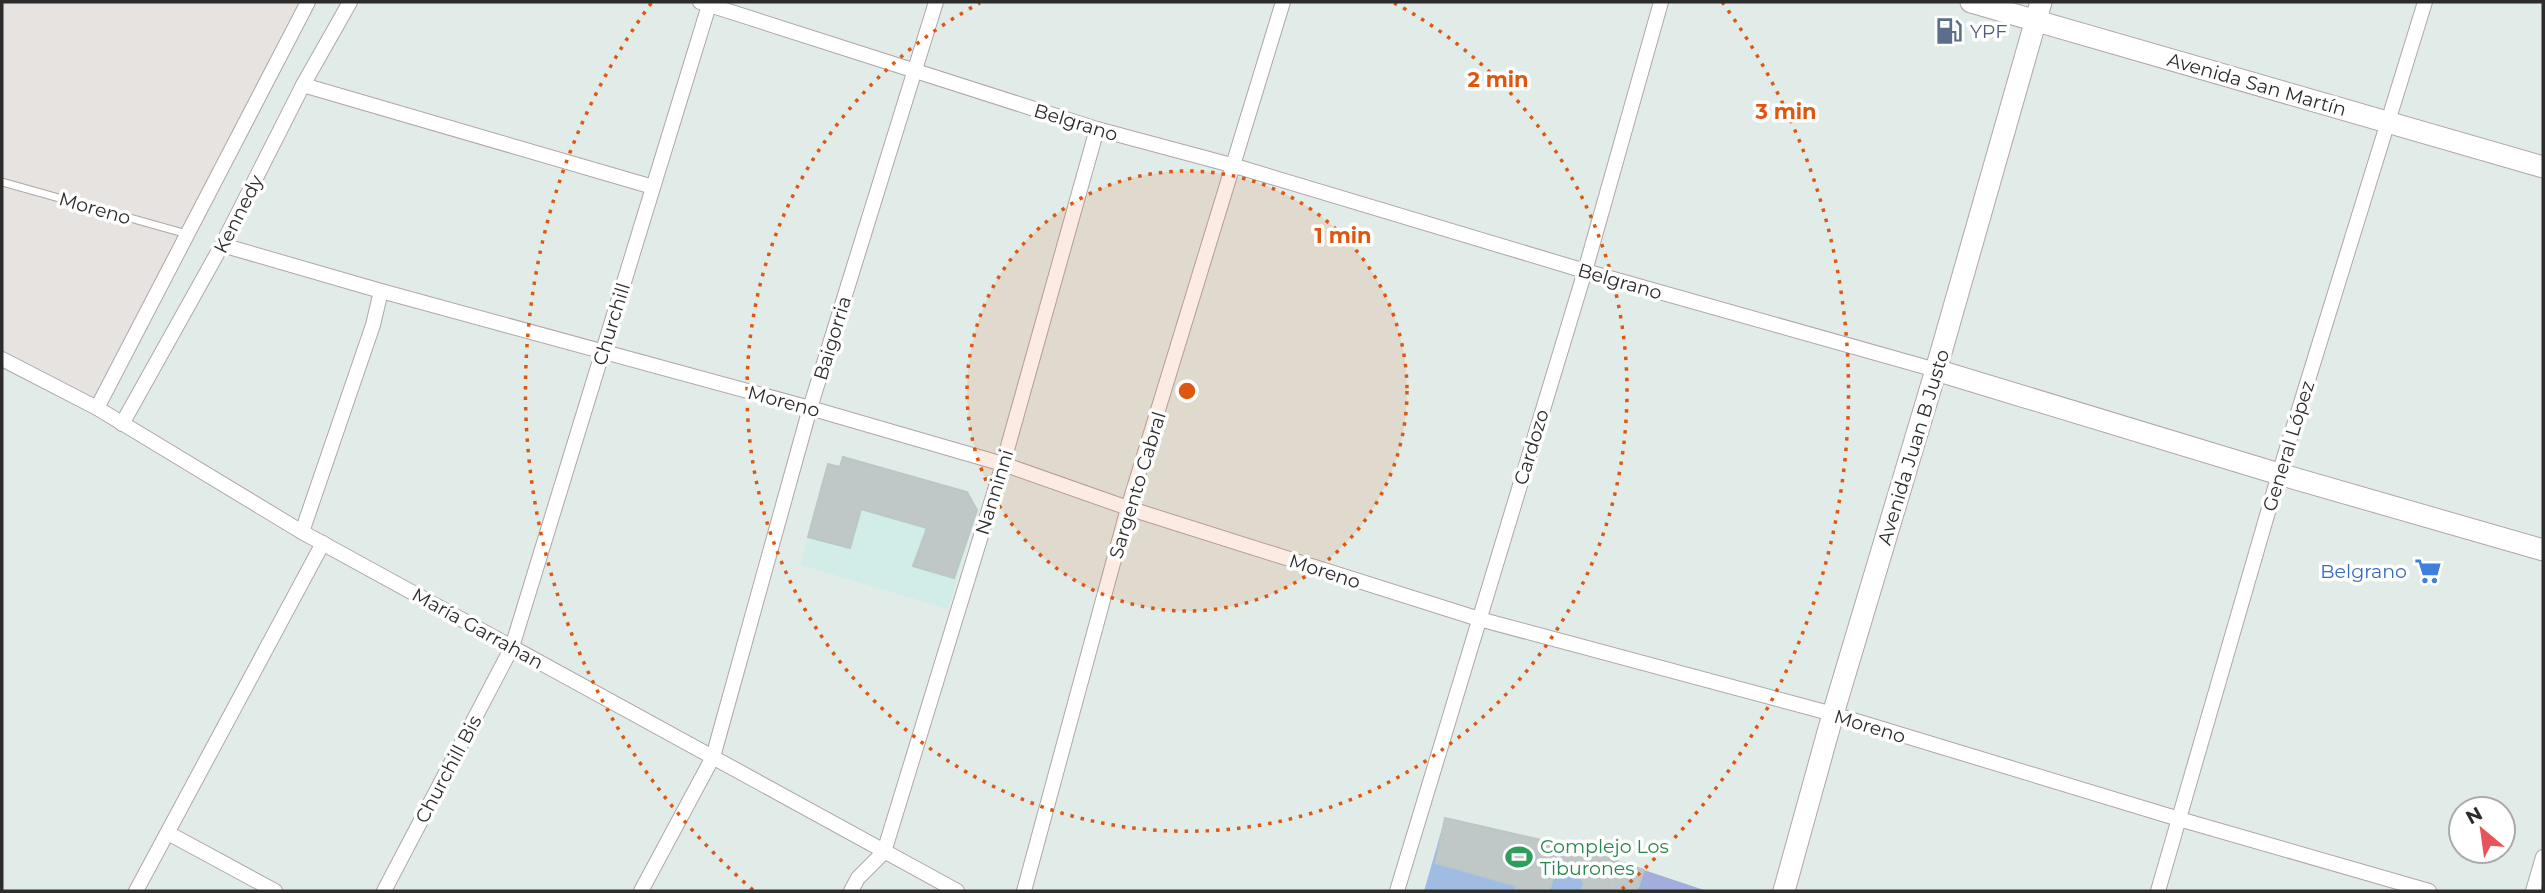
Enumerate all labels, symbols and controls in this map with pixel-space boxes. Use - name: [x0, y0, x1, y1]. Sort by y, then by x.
- fuel station icon: YPF: [1934, 16, 1964, 46]
- place label: YPF: [1970, 20, 2007, 43]
- street label: Avenida San Martín: [2165, 48, 2349, 121]
- text: 2 min: [1467, 67, 1529, 92]
- street label: Belgrano: [1031, 99, 1121, 146]
- text: 3 min: [1754, 99, 1817, 124]
- street label: Kennedy: [209, 171, 268, 257]
- street label: Moreno: [56, 187, 134, 230]
- text: 1 min: [1314, 223, 1372, 248]
- street label: Belgrano: [1575, 258, 1665, 305]
- street label: Churchill: [588, 280, 635, 368]
- street label: Baigorria: [809, 293, 856, 383]
- street label: Avenida Juan B Justo: [1873, 347, 1954, 548]
- street label: General López: [2258, 378, 2319, 514]
- centre of rings: [1175, 379, 1199, 403]
- street label: Moreno: [745, 381, 823, 422]
- street label: Cardozo: [1509, 406, 1554, 488]
- street label: Sargento Cabral: [1104, 409, 1171, 561]
- street label: Nanninni: [971, 447, 1018, 538]
- street label: Moreno: [1286, 549, 1364, 594]
- supermarket icon: Belgrano: [2413, 556, 2443, 586]
- place label: Belgrano: [2320, 560, 2407, 583]
- street label: María Garrahan: [408, 583, 547, 674]
- street label: Moreno: [1831, 705, 1909, 748]
- street label: Churchill Bis: [410, 711, 486, 827]
- north arrow: [2447, 795, 2517, 865]
- text: N: [2462, 802, 2486, 829]
- place label: Complejo Los Tiburones: [1540, 835, 1669, 880]
- sports icon: Complejo Los Tiburones: [1504, 842, 1534, 872]

